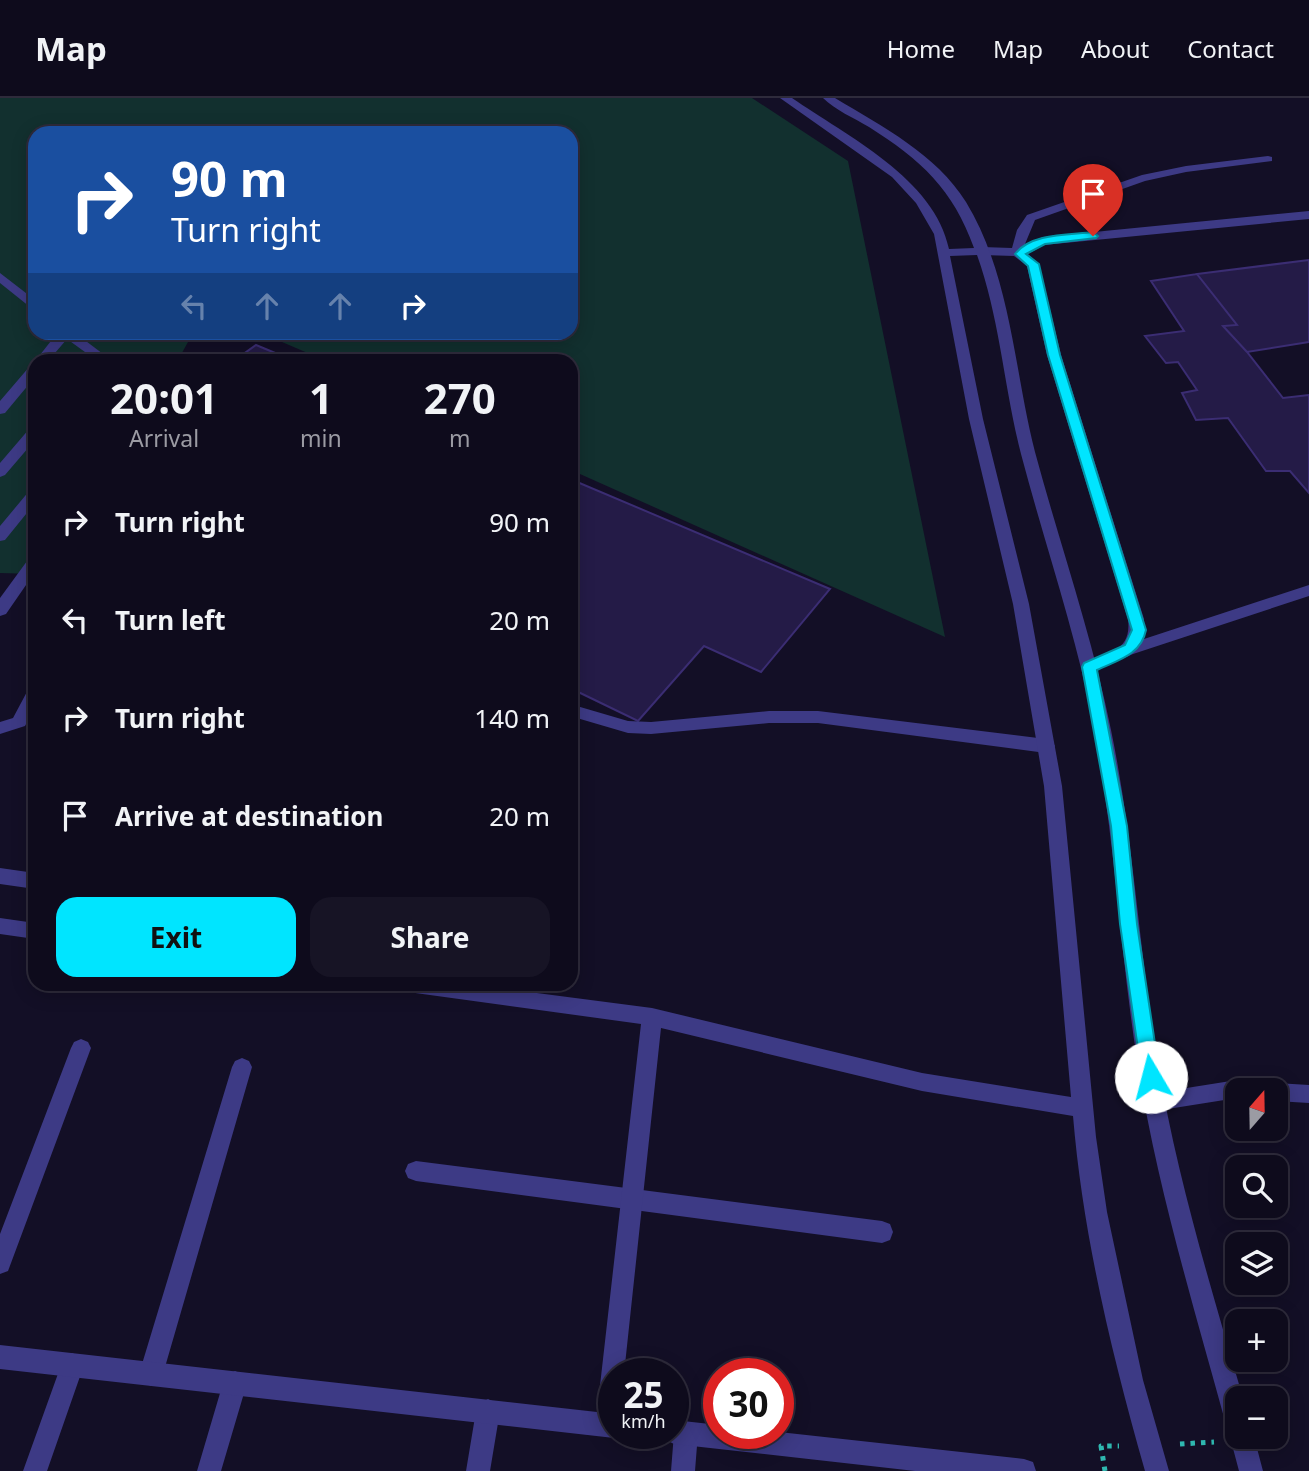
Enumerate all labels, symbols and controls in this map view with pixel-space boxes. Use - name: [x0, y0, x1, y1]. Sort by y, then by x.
- text: Map: [35, 26, 107, 71]
- text: Home: [887, 32, 955, 65]
- text: Map: [993, 32, 1043, 65]
- text: About: [1081, 32, 1149, 65]
- text: Contact: [1187, 32, 1274, 65]
- text: 90 m: [171, 145, 288, 211]
- icon: right: [56, 154, 147, 245]
- pin: [1063, 164, 1123, 236]
- icon: arrive: [1074, 175, 1112, 213]
- text: Turn right: [171, 208, 321, 251]
- icon: left: [175, 287, 213, 325]
- icon: ahead: [248, 287, 286, 325]
- icon: ahead: [321, 287, 359, 325]
- icon: right: [394, 287, 432, 325]
- text: 20:01: [110, 369, 218, 426]
- text: 1: [309, 369, 333, 426]
- text: 270: [424, 369, 496, 426]
- text: Arrival: [129, 422, 199, 454]
- text: min: [300, 422, 342, 454]
- text: m: [449, 422, 471, 454]
- icon: right: [56, 503, 94, 541]
- text: Turn right: [115, 504, 245, 540]
- text: 90 m: [489, 504, 550, 540]
- icon: left: [56, 601, 94, 639]
- text: Turn left: [115, 602, 226, 638]
- text: 20 m: [489, 602, 550, 638]
- icon: right: [56, 699, 94, 737]
- text: Turn right: [115, 700, 245, 736]
- text: 140 m: [474, 700, 550, 736]
- icon: arrive: [56, 797, 94, 835]
- text: Arrive at destination: [115, 798, 384, 834]
- text: 20 m: [489, 798, 550, 834]
- button: Exit: [56, 897, 296, 977]
- button: Share: [310, 897, 550, 977]
- position arrow: [1114, 1040, 1188, 1114]
- north arrow: [1225, 1078, 1288, 1141]
- map controls: [1225, 1078, 1288, 1449]
- button: search: [1225, 1155, 1288, 1218]
- button: layers: [1225, 1232, 1288, 1295]
- button: +: [1225, 1309, 1288, 1372]
- speed limit sign: 30: [703, 1358, 794, 1449]
- text: 25: [623, 1371, 664, 1418]
- button: −: [1225, 1386, 1288, 1449]
- text: km/h: [621, 1409, 666, 1433]

